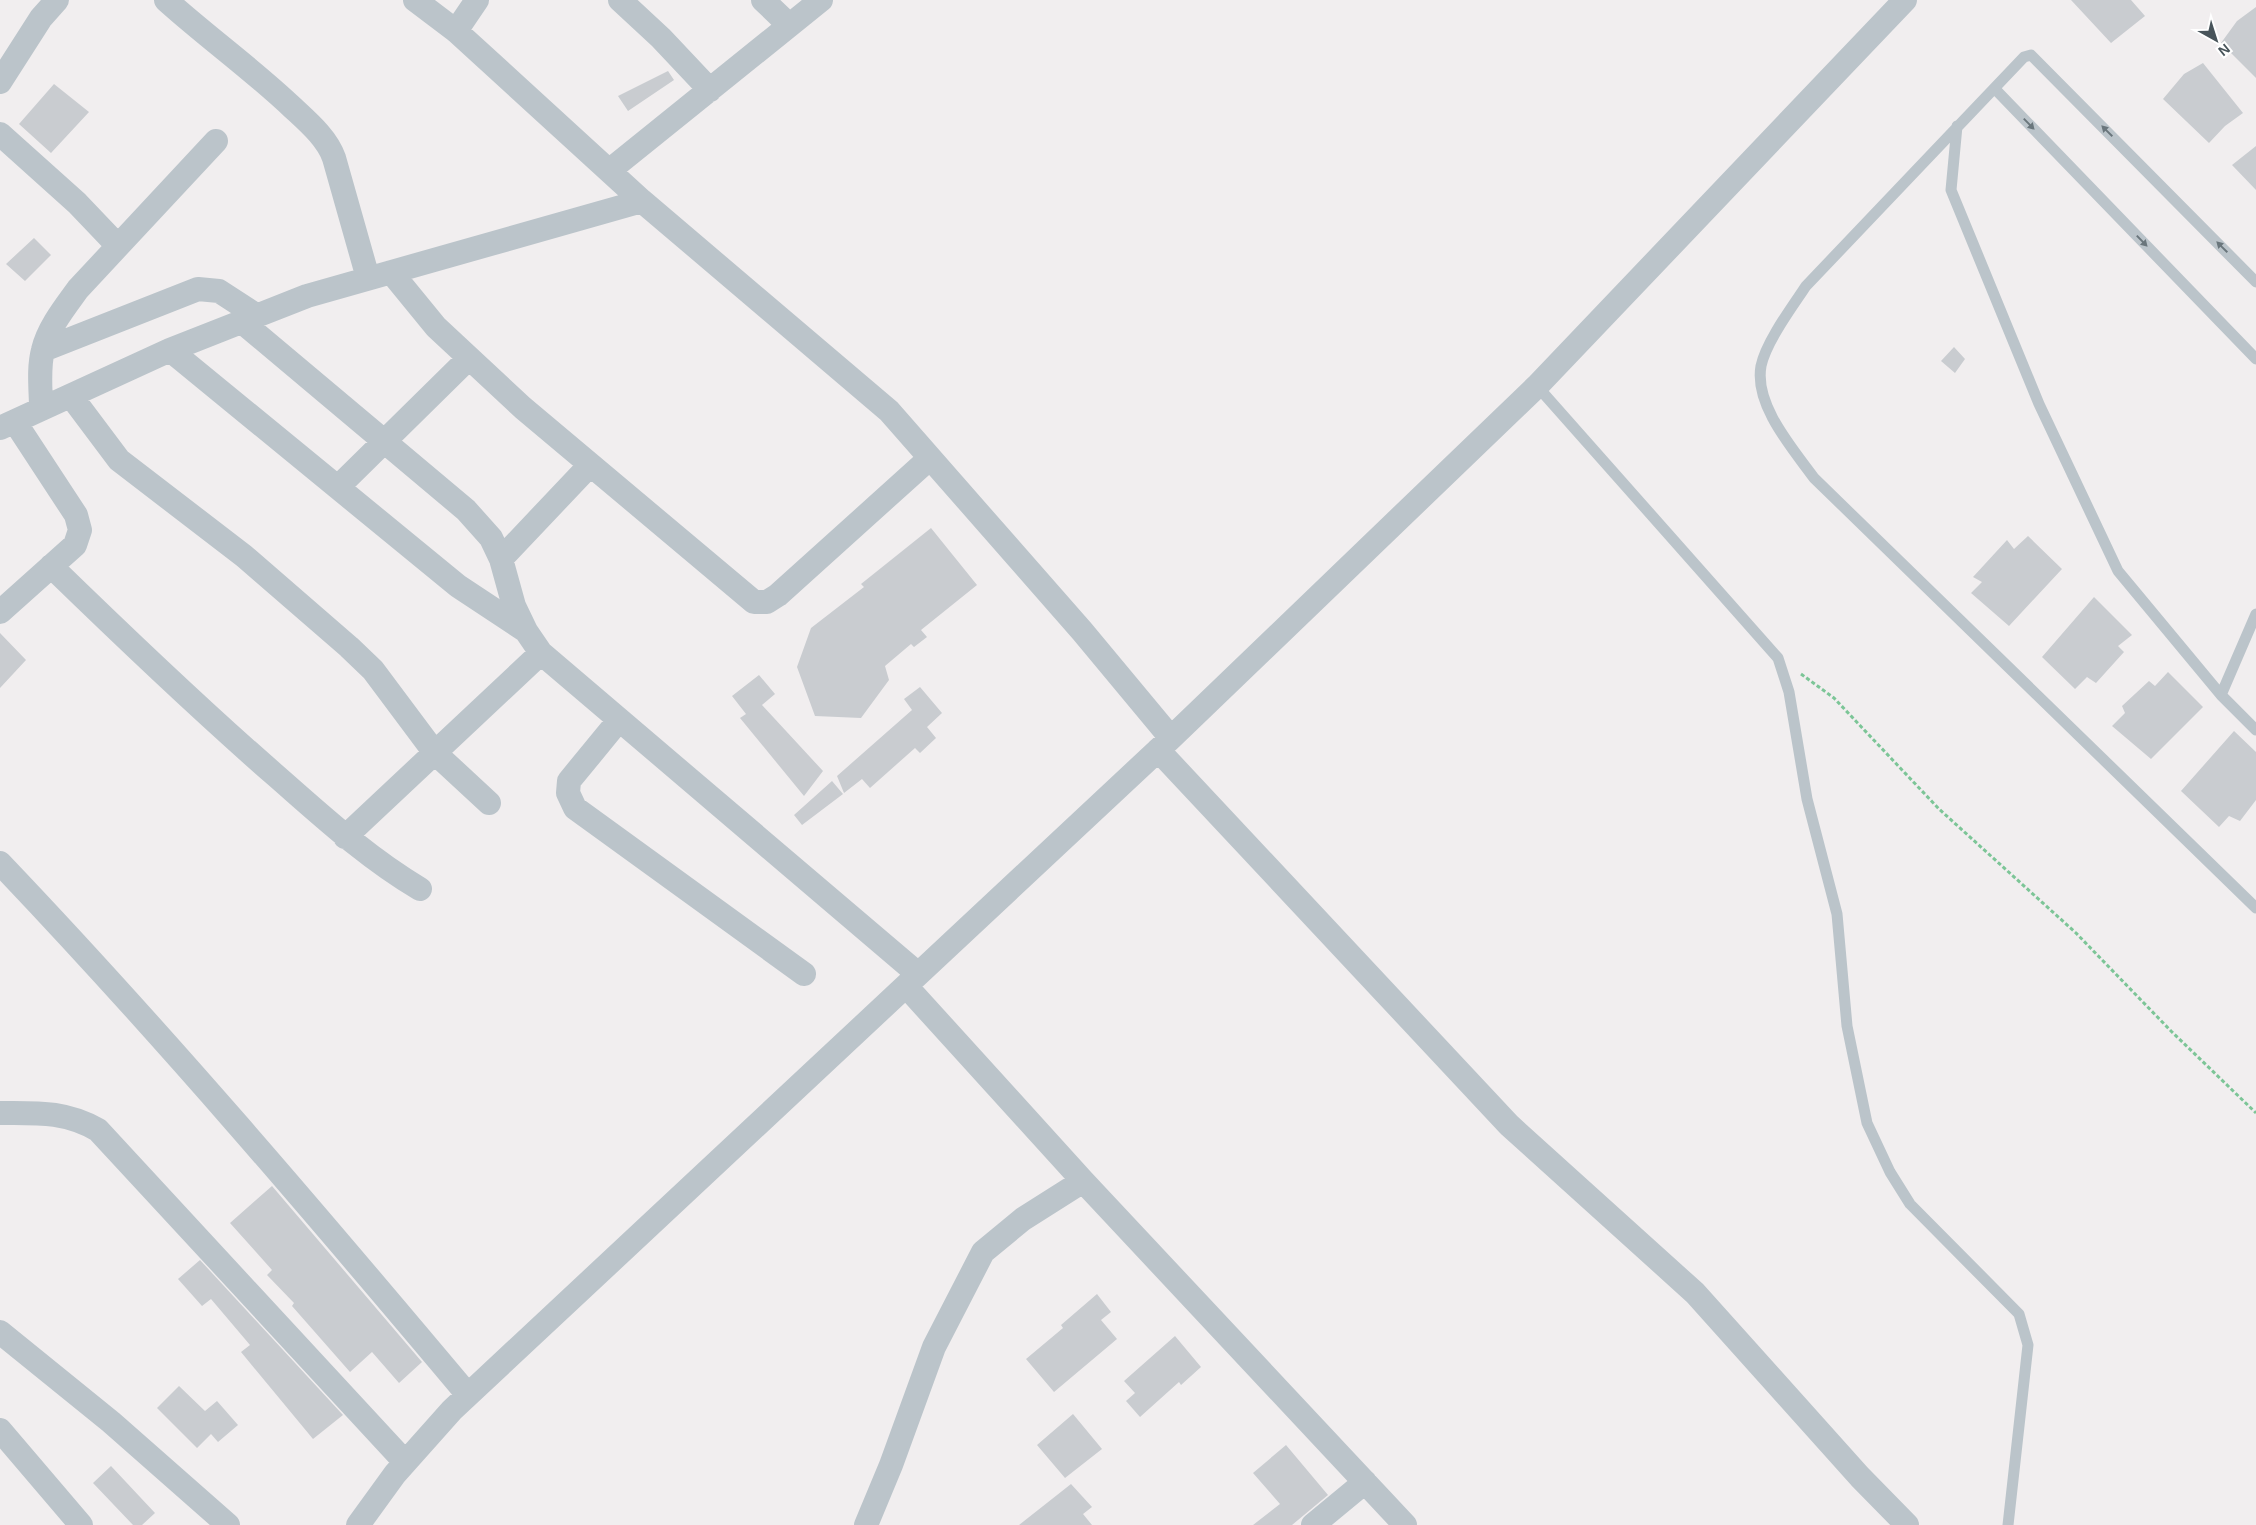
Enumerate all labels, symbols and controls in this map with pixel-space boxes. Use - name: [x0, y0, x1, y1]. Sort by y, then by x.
- north arrow: [2191, 15, 2241, 65]
- text: N: [2215, 41, 2233, 60]
- one-way arrow: [2023, 117, 2035, 129]
- one-way arrow: [2102, 126, 2114, 138]
- one-way arrow: [2136, 235, 2148, 247]
- one-way arrow: [2216, 241, 2228, 253]

